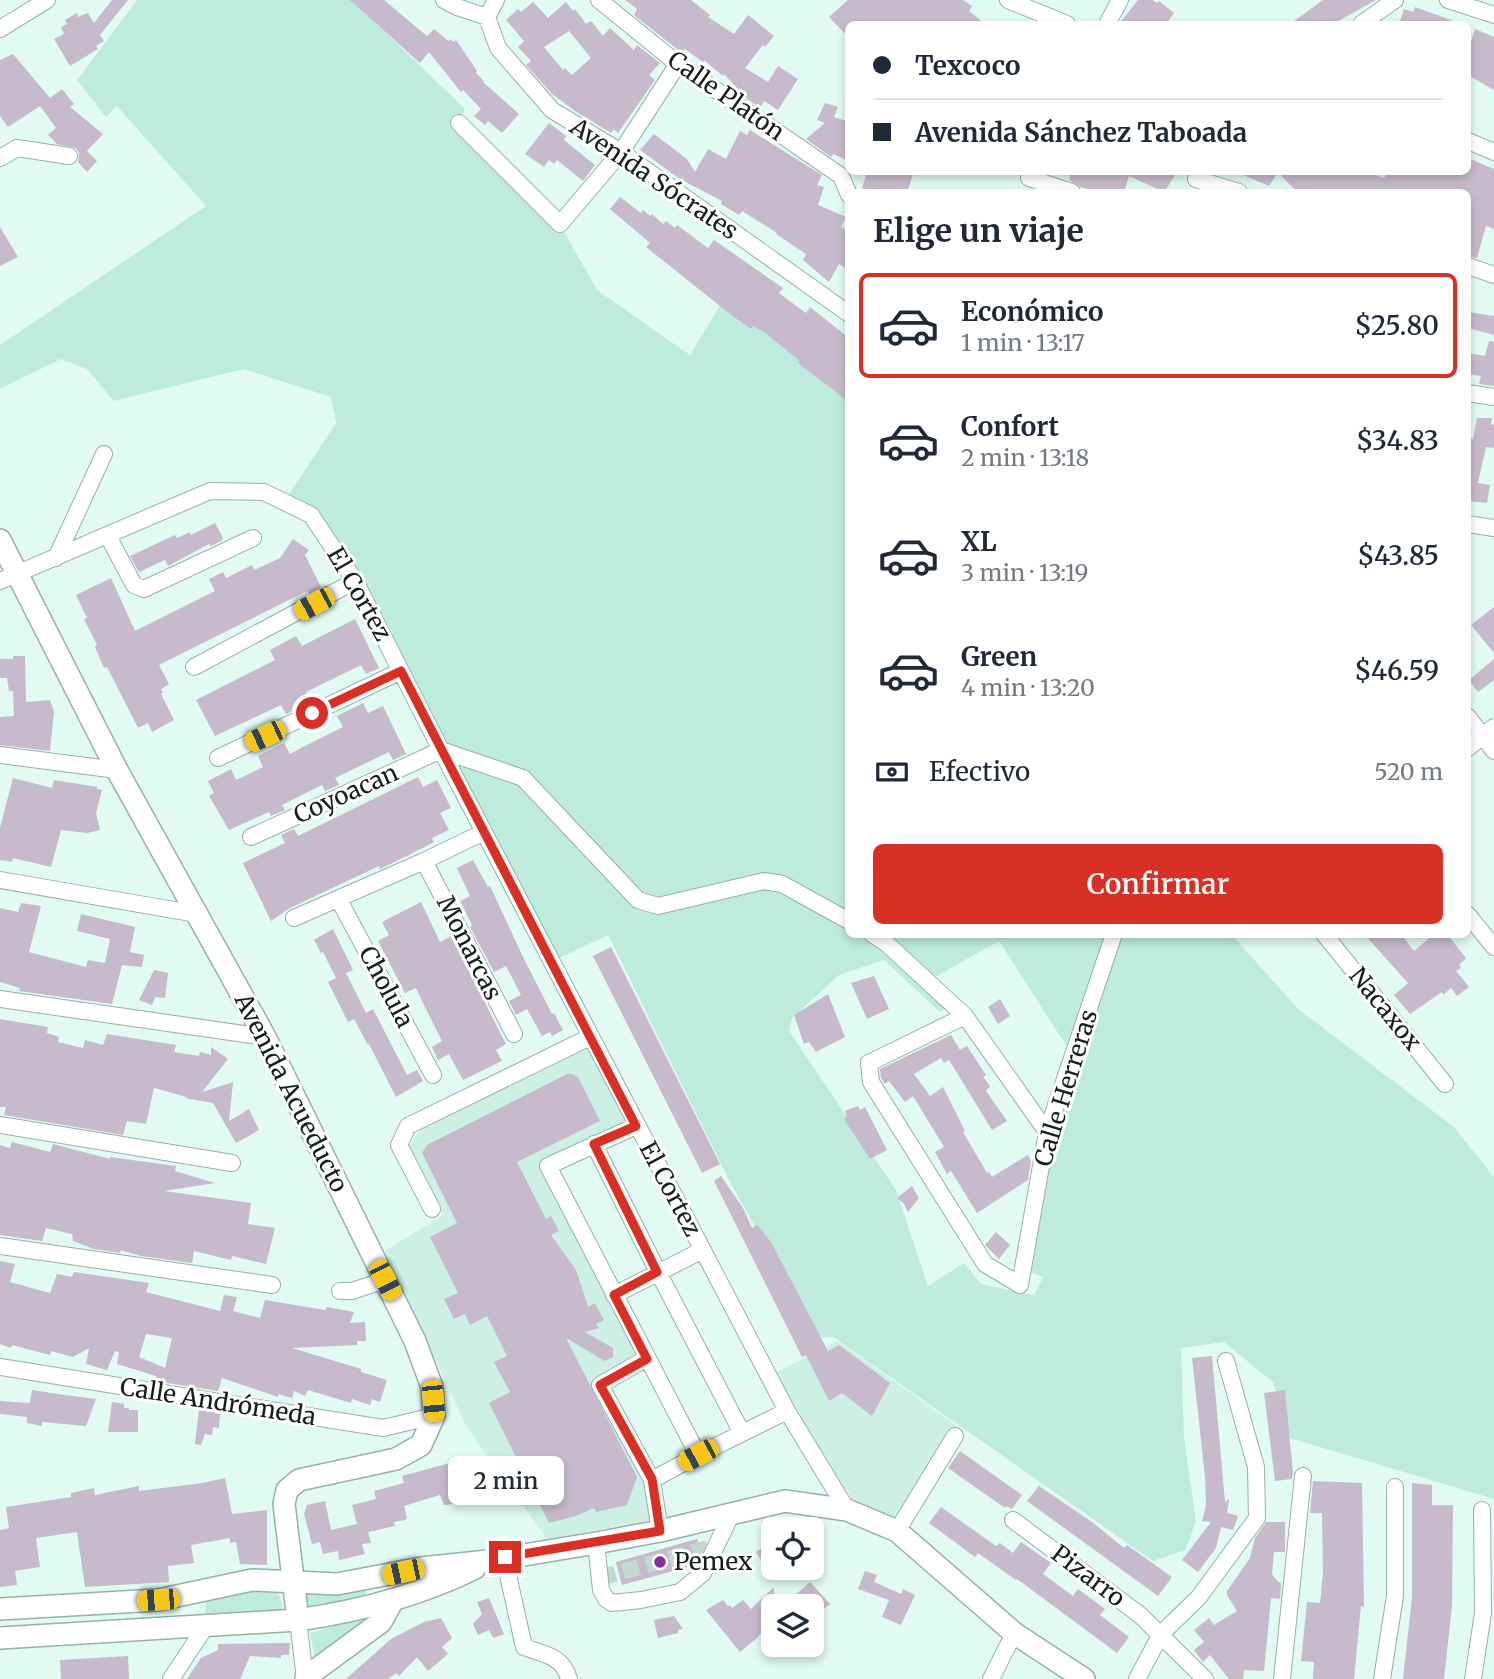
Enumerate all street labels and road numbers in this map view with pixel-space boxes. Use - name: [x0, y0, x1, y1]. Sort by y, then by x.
- street label: Calle Platón: [662, 44, 791, 147]
- street label: Avenida Sócrates: [563, 110, 744, 246]
- street label: El Cortez: [320, 541, 399, 646]
- street label: Coyoacan: [289, 757, 403, 830]
- street label: Monarcas: [430, 890, 509, 1005]
- street label: Cholula: [352, 941, 421, 1033]
- street label: Nacaxox: [1343, 961, 1429, 1057]
- street label: Avenida Acueducto: [227, 987, 355, 1197]
- street label: Calle Herreras: [1027, 1006, 1104, 1170]
- street label: El Cortez: [633, 1136, 708, 1242]
- street label: Calle Andrómeda: [118, 1371, 318, 1432]
- street label: Pizarro: [1045, 1538, 1131, 1613]

